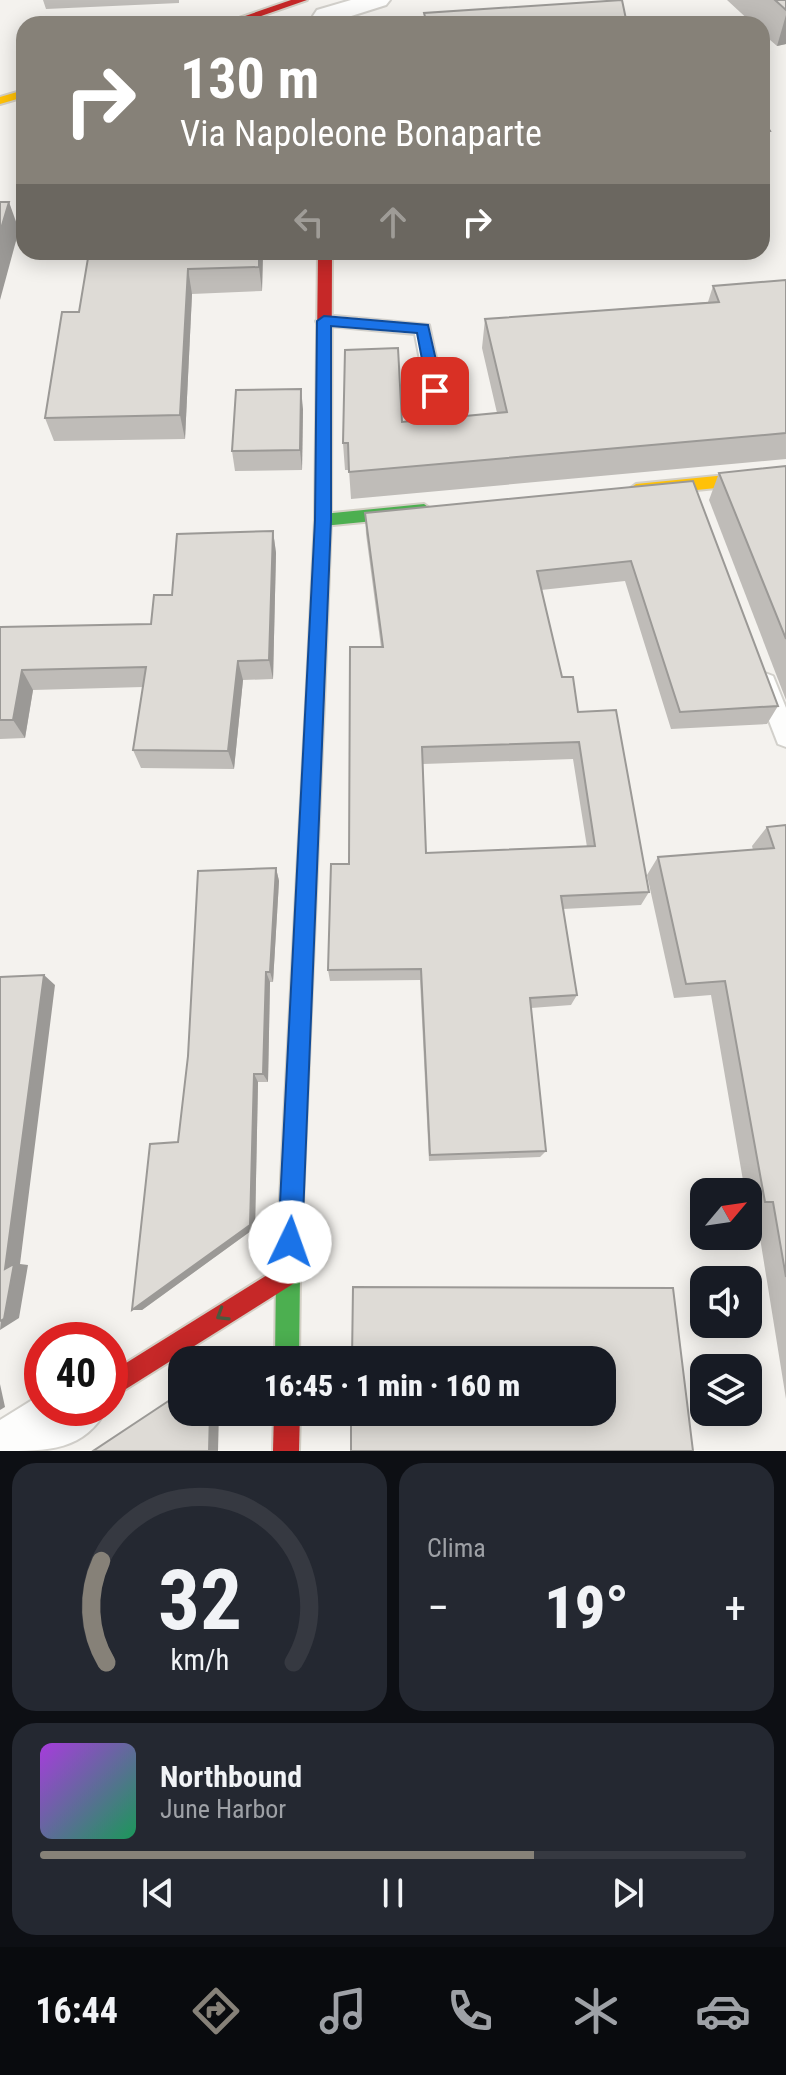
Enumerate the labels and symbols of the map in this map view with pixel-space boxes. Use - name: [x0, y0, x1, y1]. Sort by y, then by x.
- pin: [401, 357, 469, 425]
- north arrow: [690, 1178, 762, 1250]
- position arrow: [248, 1200, 332, 1284]
- one-way arrow: [217, 1306, 231, 1321]
- speed limit sign: 40: [24, 1322, 128, 1426]

